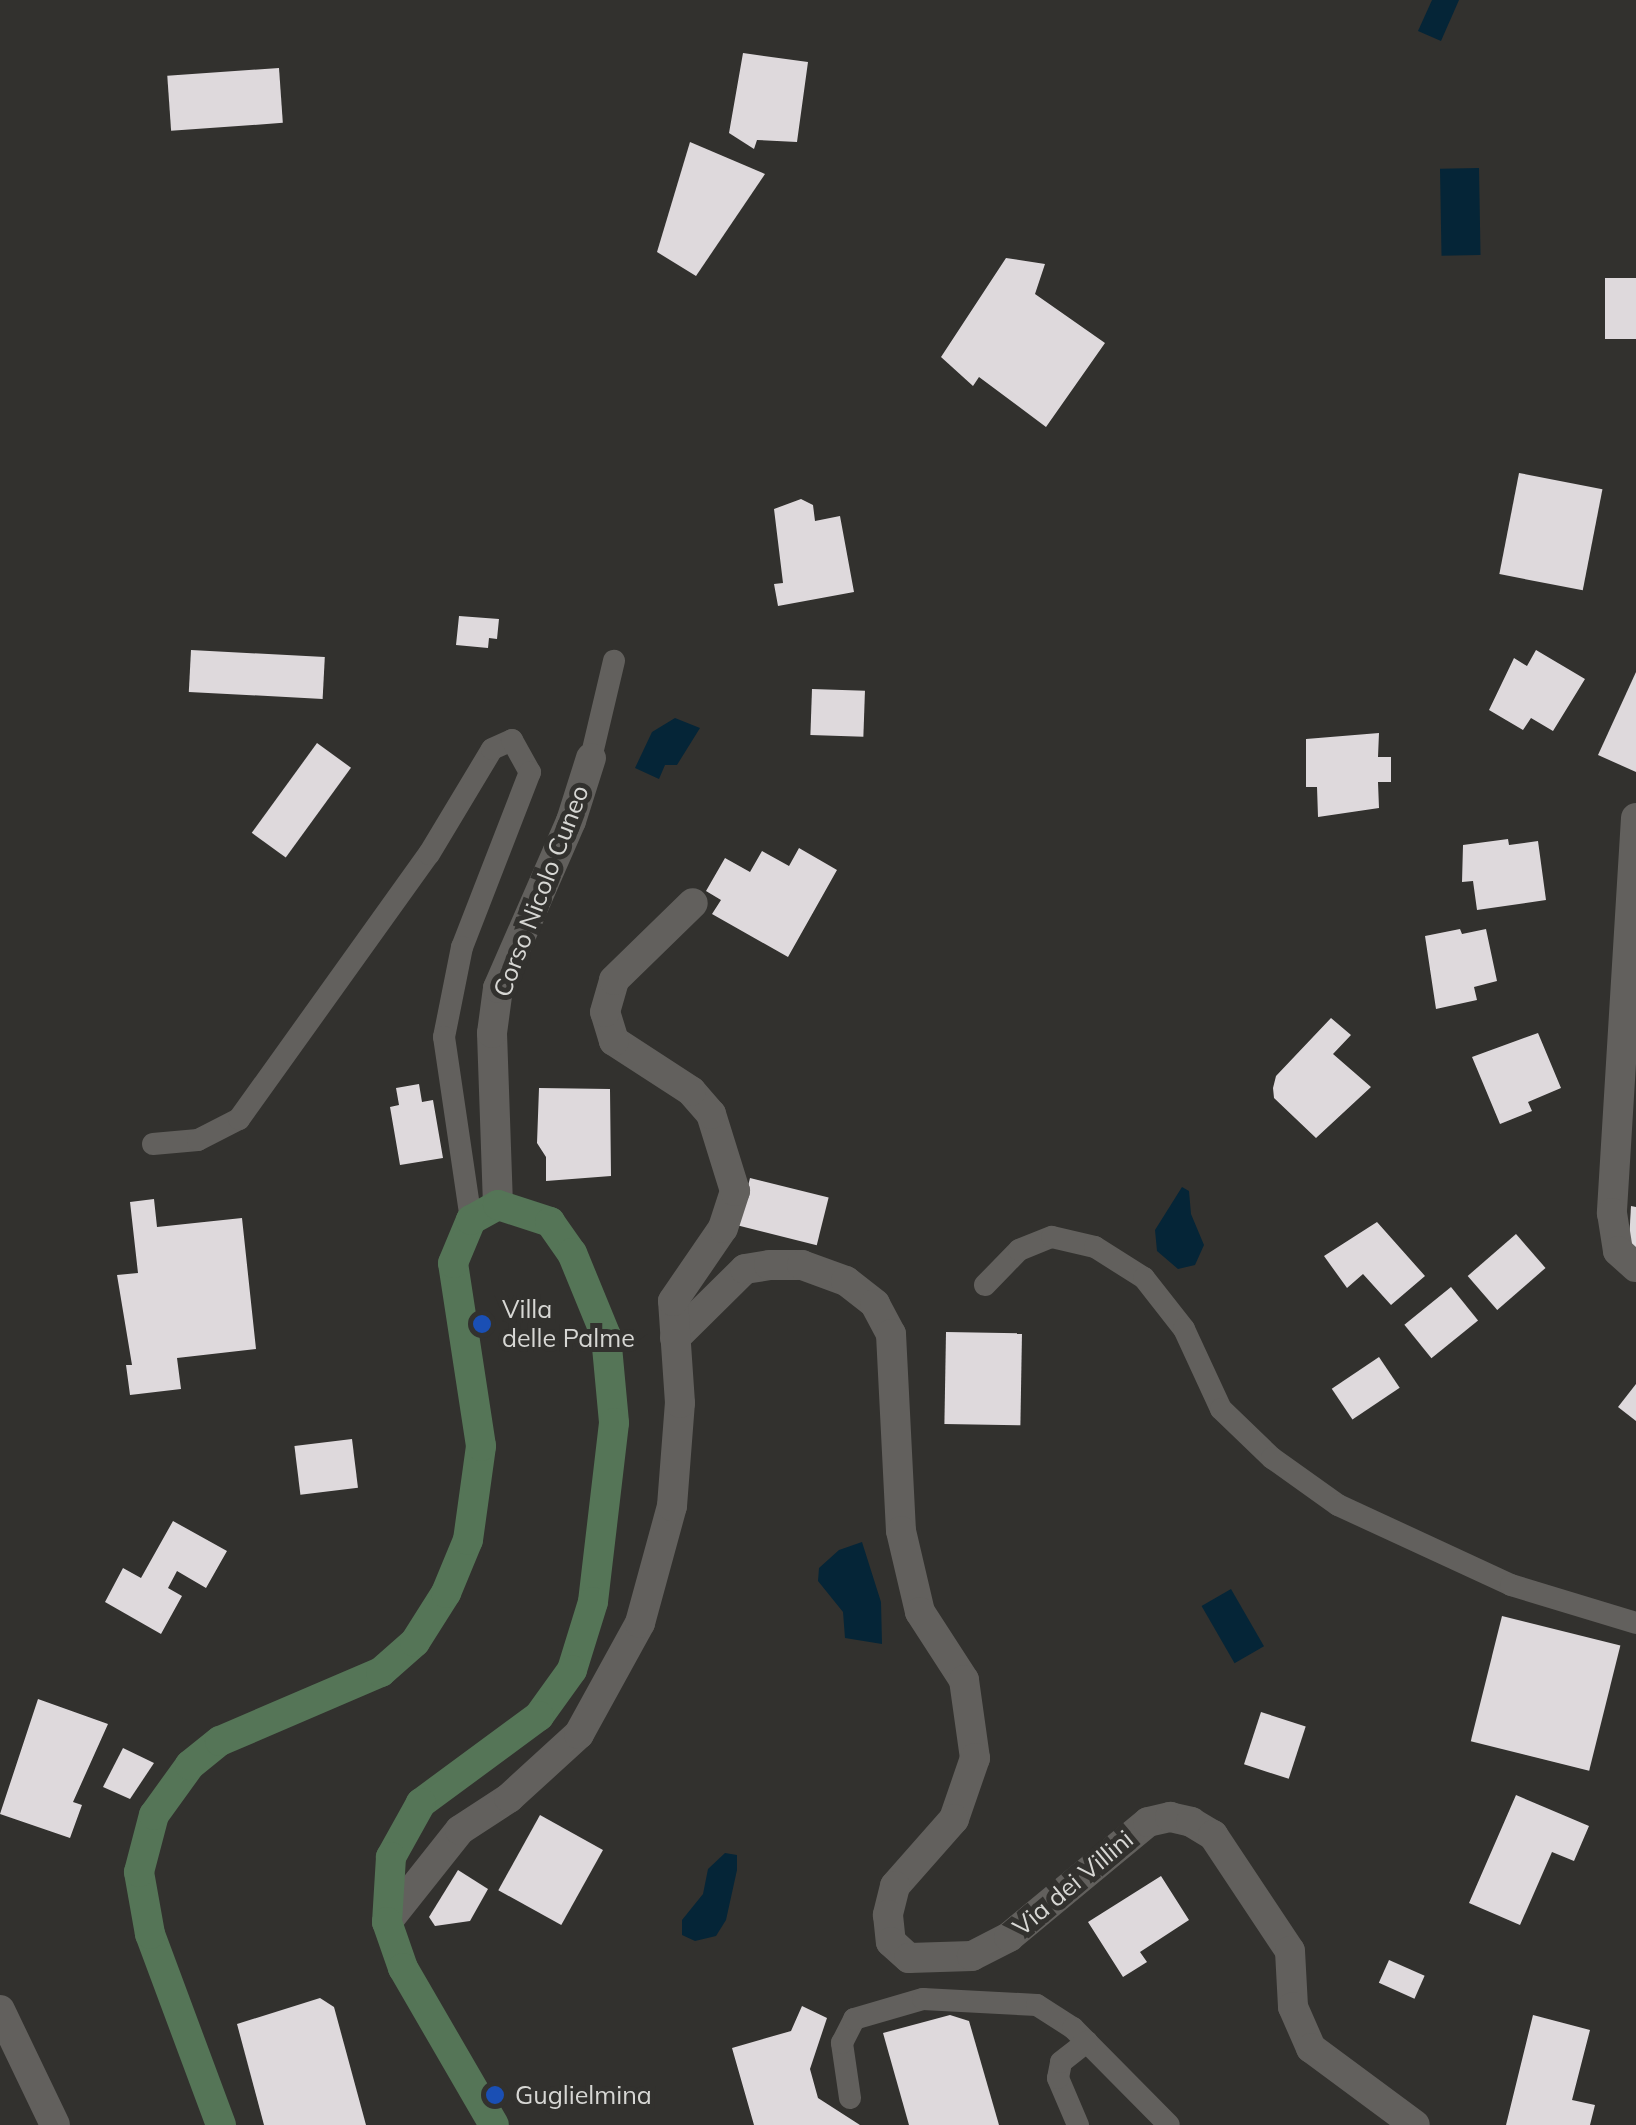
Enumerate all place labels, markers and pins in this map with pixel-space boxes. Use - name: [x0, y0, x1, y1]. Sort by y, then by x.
- place label: Villa delle Palme: [502, 1295, 635, 1354]
- marker: Villa delle Palme: [471, 1313, 493, 1335]
- place label: Guglielmina: [515, 2080, 652, 2110]
- marker: Guglielmina: [484, 2084, 506, 2106]

